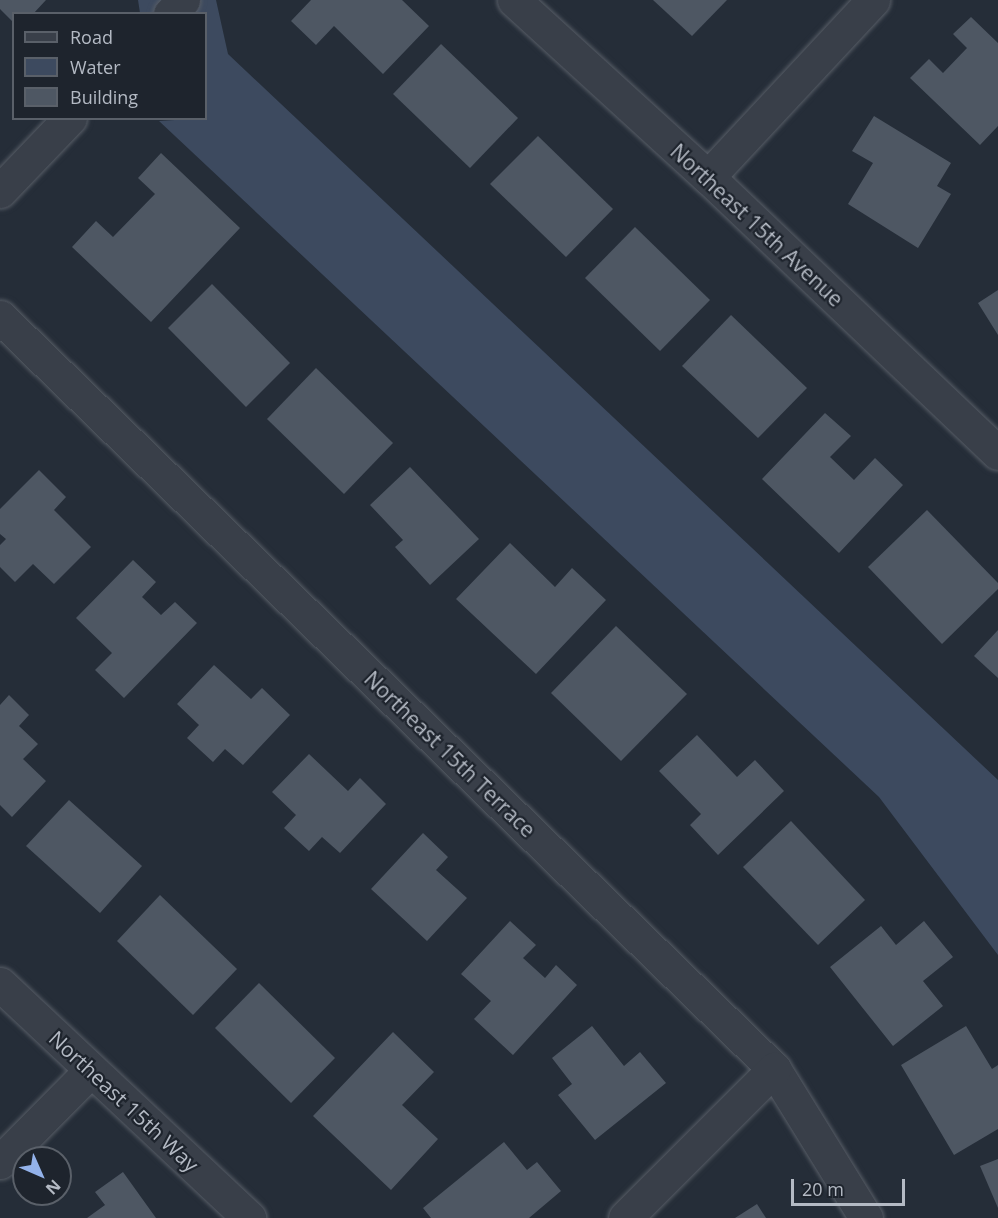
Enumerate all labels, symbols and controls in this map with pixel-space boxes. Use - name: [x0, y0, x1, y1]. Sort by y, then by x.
- legend: [12, 12, 207, 120]
- text: Road: [70, 25, 113, 49]
- text: Water: [70, 55, 121, 79]
- text: Building: [70, 85, 138, 109]
- street label: Northeast 15th Avenue: [665, 138, 849, 312]
- street label: Northeast 15th Terrace: [359, 666, 541, 842]
- street label: Northeast 15th Way: [44, 1025, 204, 1177]
- north arrow: [12, 1146, 72, 1206]
- scale bar: [794, 1167, 908, 1205]
- text: N: [41, 1175, 66, 1200]
- text: 20 m: [802, 1177, 844, 1201]

